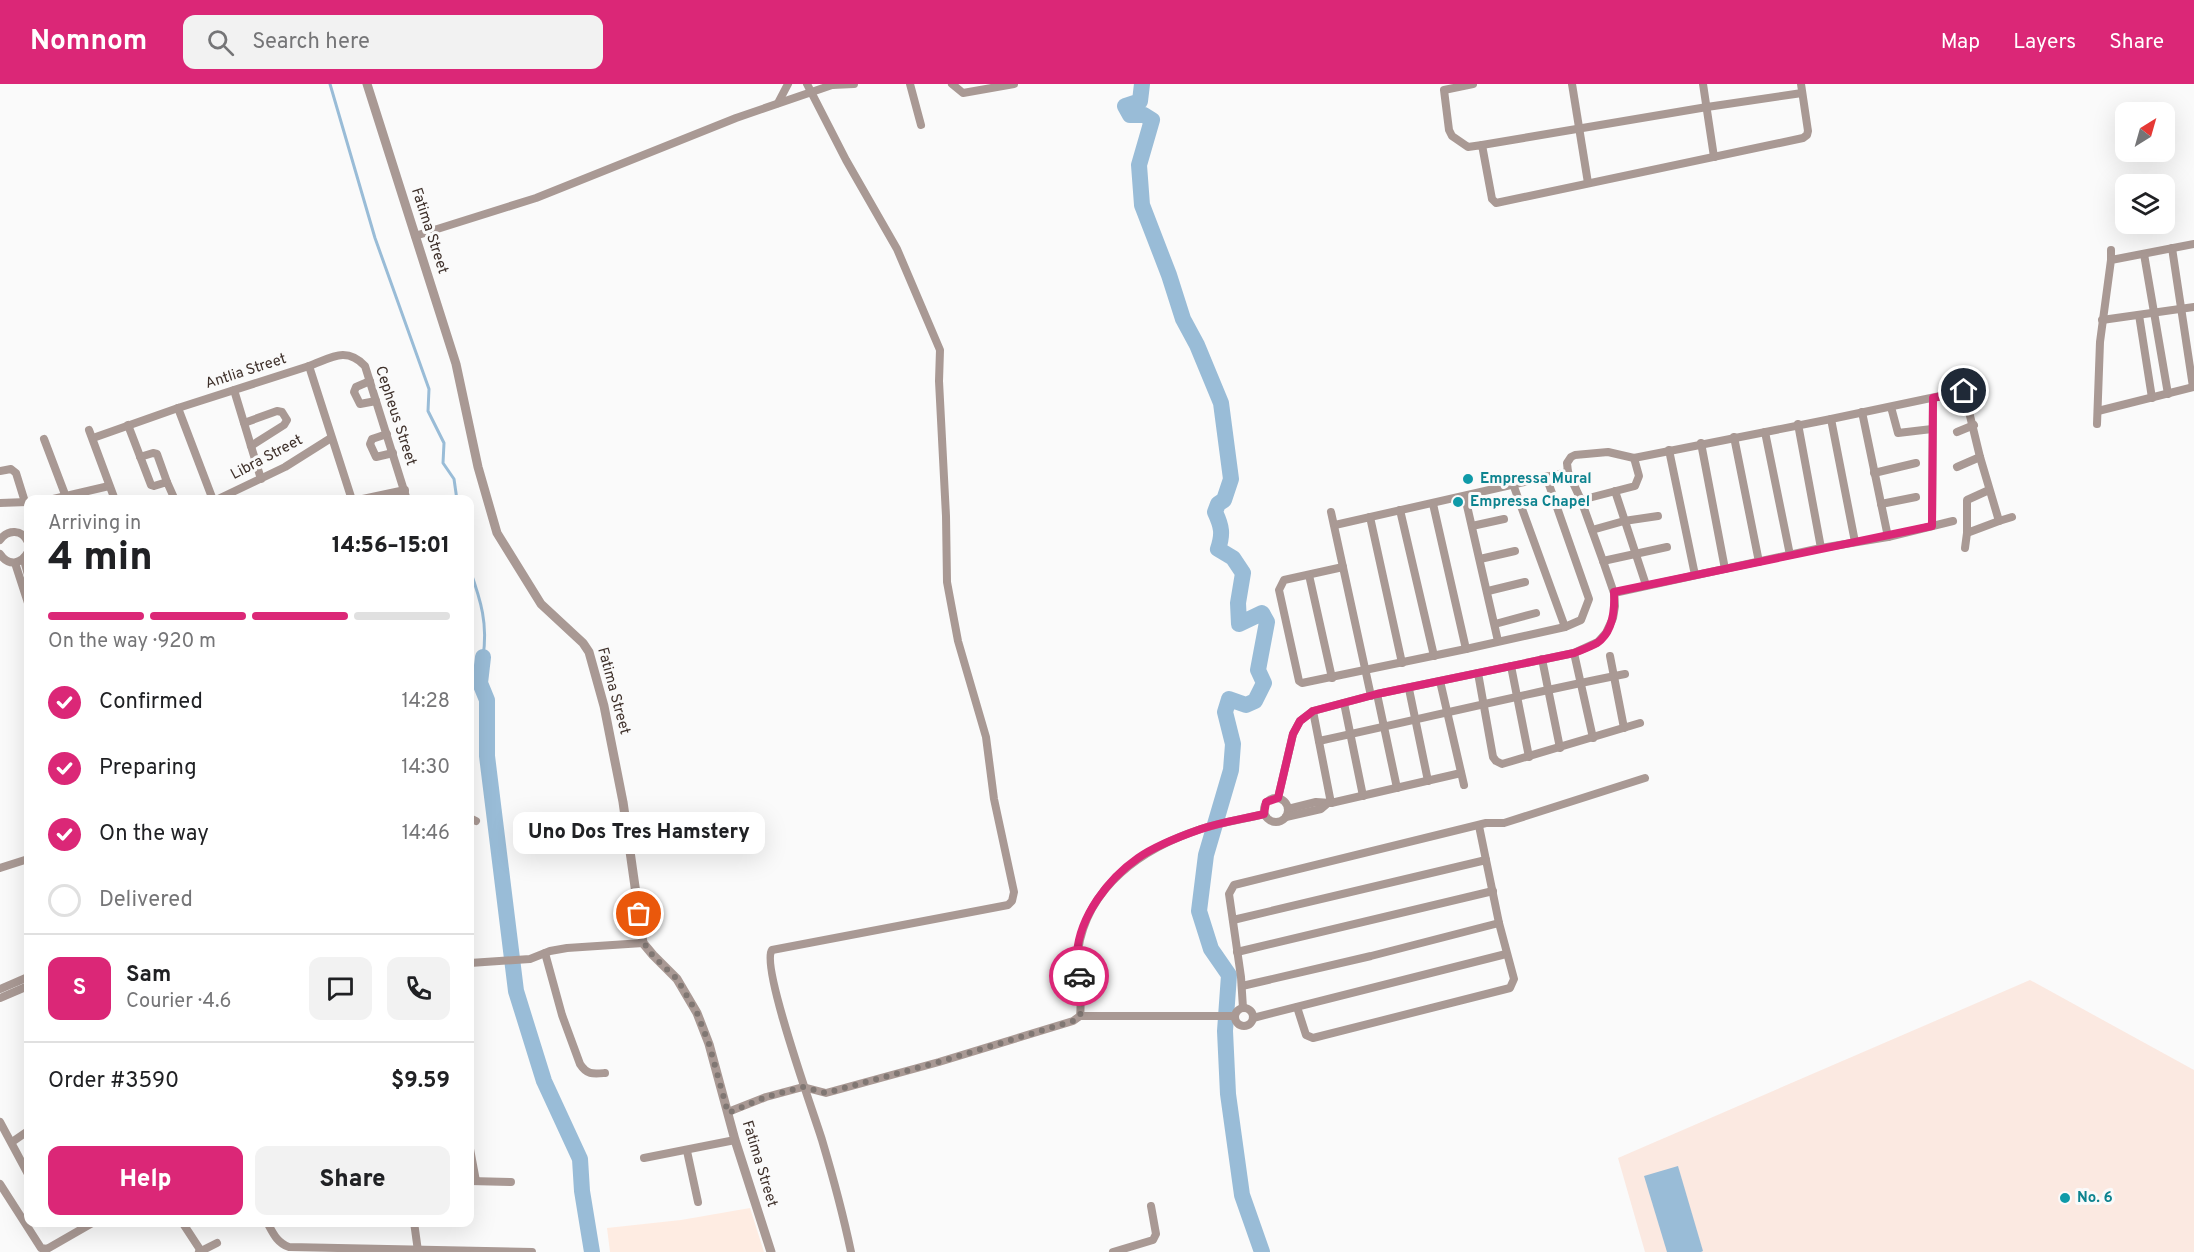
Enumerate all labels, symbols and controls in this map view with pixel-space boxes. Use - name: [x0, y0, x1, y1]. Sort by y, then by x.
- search box: [183, 15, 603, 69]
- text: Nomnom: [30, 24, 147, 60]
- icon: search: [204, 26, 237, 59]
- text: Search here: [252, 29, 370, 56]
- text: Map: [1941, 29, 1980, 56]
- text: Layers: [2013, 29, 2076, 56]
- text: Share: [2109, 29, 2164, 56]
- north arrow: [2115, 102, 2175, 162]
- map controls: [2115, 102, 2175, 234]
- button: layers: [2115, 174, 2175, 234]
- street label: Fatima Street: [406, 185, 452, 277]
- street label: Antlia Street: [203, 350, 289, 394]
- street label: Cepheus Street: [370, 364, 420, 468]
- pin: [1938, 365, 1989, 416]
- icon: home: [1947, 374, 1980, 407]
- street label: Libra Street: [228, 431, 306, 485]
- place label: Empressa Mural: [1480, 470, 1592, 489]
- marker: Empressa Mural: [1461, 472, 1475, 486]
- place label: Empressa Chapel: [1470, 493, 1590, 512]
- marker: Empressa Chapel: [1451, 495, 1465, 509]
- text: Arriving in: [48, 511, 141, 537]
- text: 14:56–15:01: [332, 533, 450, 560]
- text: 4 min: [48, 535, 153, 584]
- text: On the way · 920 m: [48, 629, 216, 655]
- street label: Fatima Street: [592, 645, 634, 737]
- icon: check: [48, 686, 81, 719]
- text: Confirmed: [99, 689, 203, 716]
- text: 14:28: [402, 689, 450, 715]
- icon: check: [48, 752, 81, 785]
- text: Preparing: [99, 755, 197, 782]
- text: 14:30: [401, 755, 450, 781]
- callout: Uno Dos Tres Hamstery: [513, 812, 765, 854]
- icon: check: [48, 818, 81, 851]
- text: Uno Dos Tres Hamstery: [528, 820, 750, 846]
- text: On the way: [99, 821, 209, 848]
- text: 14:46: [402, 821, 450, 847]
- text: Delivered: [99, 887, 193, 914]
- pin: [613, 888, 664, 939]
- icon: bag: [622, 897, 655, 930]
- courier: [1049, 946, 1109, 1006]
- button: chat: [309, 957, 372, 1020]
- button: phone: [387, 957, 450, 1020]
- icon: car: [1063, 960, 1096, 993]
- text: Sam: [126, 962, 171, 989]
- text: S: [73, 975, 86, 1002]
- text: Courier · 4.6: [126, 989, 231, 1015]
- text: Order #3590: [48, 1068, 179, 1095]
- text: $9.59: [391, 1068, 450, 1095]
- street label: Fatima Street: [737, 1118, 781, 1210]
- button: Help: [48, 1146, 243, 1215]
- button: Share: [255, 1146, 450, 1215]
- place label: No. 6: [2077, 1189, 2113, 1208]
- marker: No. 6: [2058, 1191, 2072, 1205]

